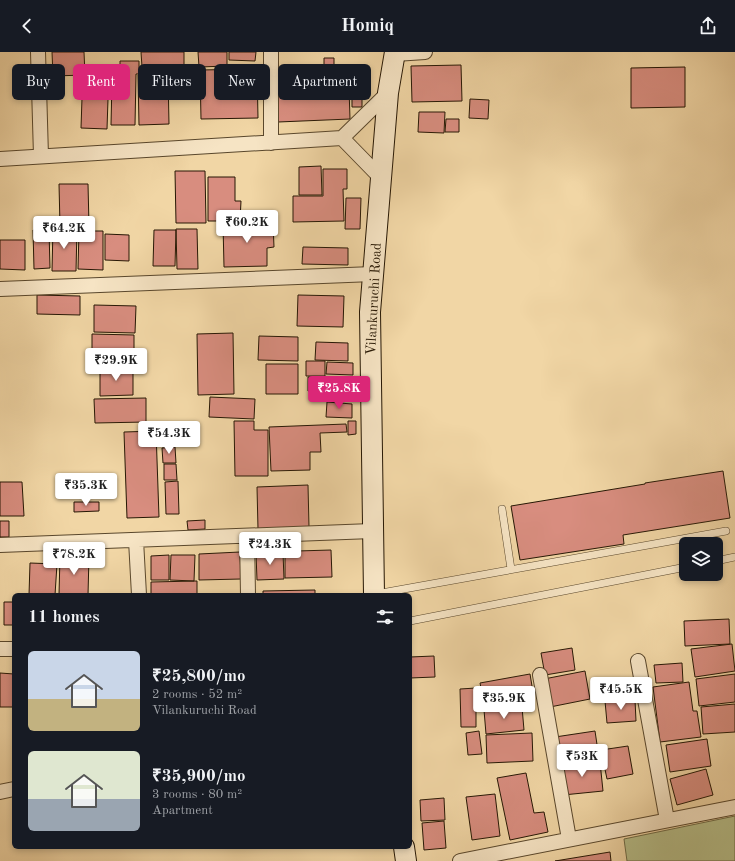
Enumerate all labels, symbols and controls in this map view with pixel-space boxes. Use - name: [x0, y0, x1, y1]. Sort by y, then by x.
- icon: back: [16, 15, 38, 37]
- icon: share: [697, 15, 719, 37]
- text: Homiq: [341, 17, 394, 35]
- chip: Buy: [12, 64, 65, 100]
- chip: Rent: [73, 64, 130, 100]
- chip: Filters: [138, 64, 206, 100]
- chip: New: [214, 64, 270, 100]
- chip: Apartment: [278, 64, 371, 100]
- pin: ₹60.2K: [214, 210, 280, 244]
- pin: ₹64.2K: [31, 216, 97, 250]
- text: ₹60.2K: [225, 216, 269, 229]
- text: ₹64.2K: [42, 222, 86, 235]
- street label: Vilankuruchi Road: [364, 242, 384, 356]
- pin: ₹29.9K: [83, 348, 149, 382]
- text: ₹29.9K: [94, 354, 138, 367]
- pin: ₹25.8K: [306, 376, 372, 410]
- text: ₹25.8K: [317, 382, 361, 395]
- pin: ₹54.3K: [136, 421, 202, 455]
- text: ₹54.3K: [147, 427, 191, 440]
- pin: ₹35.3K: [53, 473, 119, 507]
- text: ₹35.3K: [64, 479, 108, 492]
- pin: ₹24.3K: [237, 532, 303, 566]
- map controls: [679, 537, 723, 581]
- button: layers: [679, 537, 723, 581]
- text: ₹24.3K: [248, 538, 292, 551]
- pin: ₹78.2K: [41, 542, 107, 576]
- text: ₹78.2K: [52, 548, 96, 561]
- icon: filters: [374, 606, 396, 628]
- text: 11 homes: [28, 609, 100, 626]
- icon: home: [60, 667, 108, 715]
- text: ₹25,800/mo: [152, 668, 246, 685]
- pin: ₹45.5K: [588, 677, 654, 711]
- text: ₹45.5K: [599, 683, 643, 696]
- pin: ₹35.9K: [471, 686, 537, 720]
- text: 2 rooms · 52 m²: [152, 688, 242, 701]
- text: ₹35.9K: [482, 692, 526, 705]
- text: Vilankuruchi Road: [152, 704, 257, 717]
- pin: ₹53K: [558, 744, 606, 778]
- text: ₹53K: [566, 750, 598, 763]
- icon: home: [60, 767, 108, 815]
- text: ₹35,900/mo: [152, 768, 246, 785]
- text: 3 rooms · 80 m²: [152, 788, 242, 801]
- text: Apartment: [152, 804, 213, 817]

